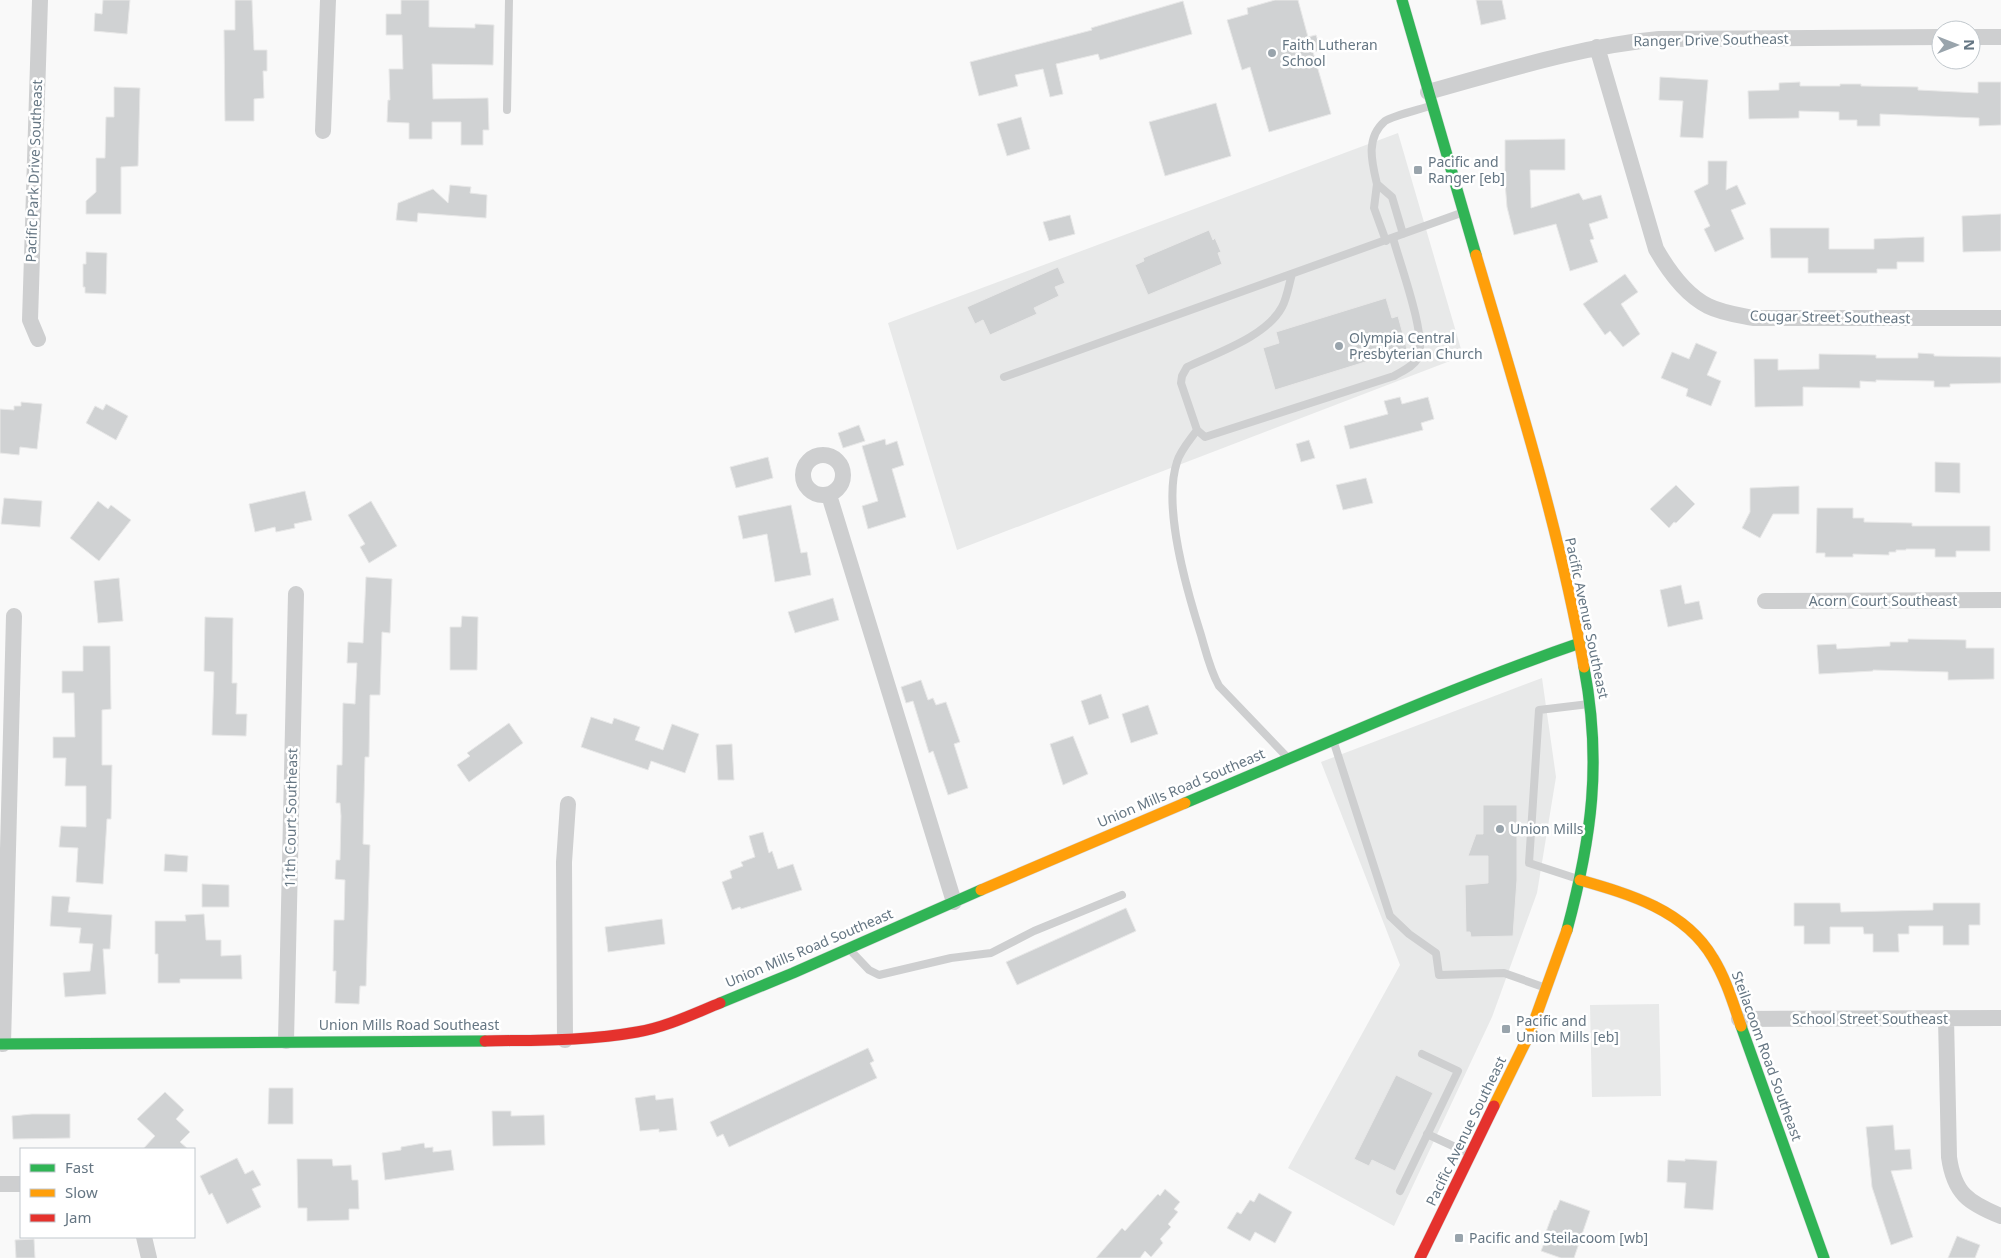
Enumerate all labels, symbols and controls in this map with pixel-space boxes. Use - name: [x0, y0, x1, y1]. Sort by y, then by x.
- north arrow: [1931, 20, 1981, 70]
- street label: Ranger Drive Southeast: [1633, 29, 1789, 50]
- place label: Faith Lutheran School: [1282, 35, 1378, 70]
- text: N: [1960, 39, 1979, 51]
- marker: Faith Lutheran School: [1266, 47, 1278, 59]
- street label: Pacific Park Drive Southeast: [21, 79, 46, 263]
- place label: Pacific and Ranger [eb]: [1428, 152, 1505, 187]
- marker: Pacific and Ranger [eb]: [1412, 164, 1424, 176]
- street label: Cougar Street Southeast: [1750, 306, 1910, 327]
- place label: Olympia Central Presbyterian Church: [1349, 328, 1483, 363]
- marker: Olympia Central Presbyterian Church: [1333, 340, 1345, 352]
- street label: Pacific Avenue Southeast: [1561, 536, 1614, 700]
- street label: Acorn Court Southeast: [1809, 591, 1957, 610]
- street label: Union Mills Road Southeast: [1094, 744, 1268, 832]
- street label: 11th Court Southeast: [280, 748, 301, 888]
- place label: Union Mills: [1510, 819, 1584, 838]
- marker: Union Mills: [1494, 823, 1506, 835]
- street label: Union Mills Road Southeast: [722, 904, 896, 992]
- street label: Steilacoom Road Southeast: [1728, 968, 1807, 1143]
- street label: School Street Southeast: [1792, 1009, 1948, 1028]
- place label: Pacific and Union Mills [eb]: [1516, 1011, 1619, 1046]
- street label: Union Mills Road Southeast: [319, 1015, 499, 1034]
- marker: Pacific and Union Mills [eb]: [1500, 1023, 1512, 1035]
- street label: Pacific Avenue Southeast: [1421, 1053, 1510, 1209]
- legend: [20, 1148, 195, 1238]
- text: Fast: [65, 1157, 94, 1177]
- text: Slow: [65, 1182, 98, 1202]
- text: Jam: [63, 1207, 92, 1227]
- place label: Pacific and Steilacoom [wb]: [1469, 1228, 1648, 1247]
- marker: Pacific and Steilacoom [wb]: [1453, 1232, 1465, 1244]

